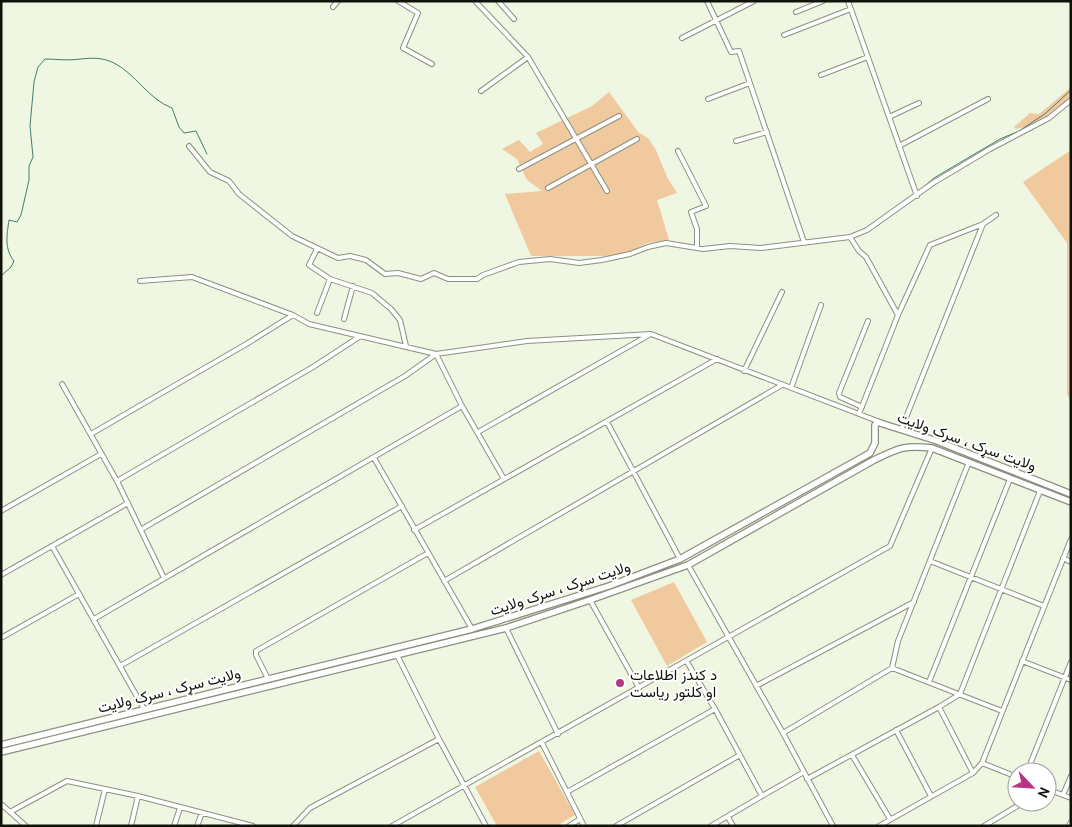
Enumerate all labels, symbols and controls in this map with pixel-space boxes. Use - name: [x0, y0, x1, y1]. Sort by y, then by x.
- street label: ولایت سړک ، سرک ولایت: [895, 407, 1039, 476]
- street label: ولایت سړک ، سرک ولایت: [487, 556, 633, 621]
- street label: ولایت سړک ، سرک ولایت: [96, 663, 243, 718]
- place label: د کندز اطلاعات او کلتور ریاست: [630, 665, 717, 701]
- marker: د کندز اطلاعات او کلتور ریاست: [614, 677, 626, 689]
- north arrow: [1007, 762, 1057, 812]
- text: N: [1034, 785, 1054, 800]

